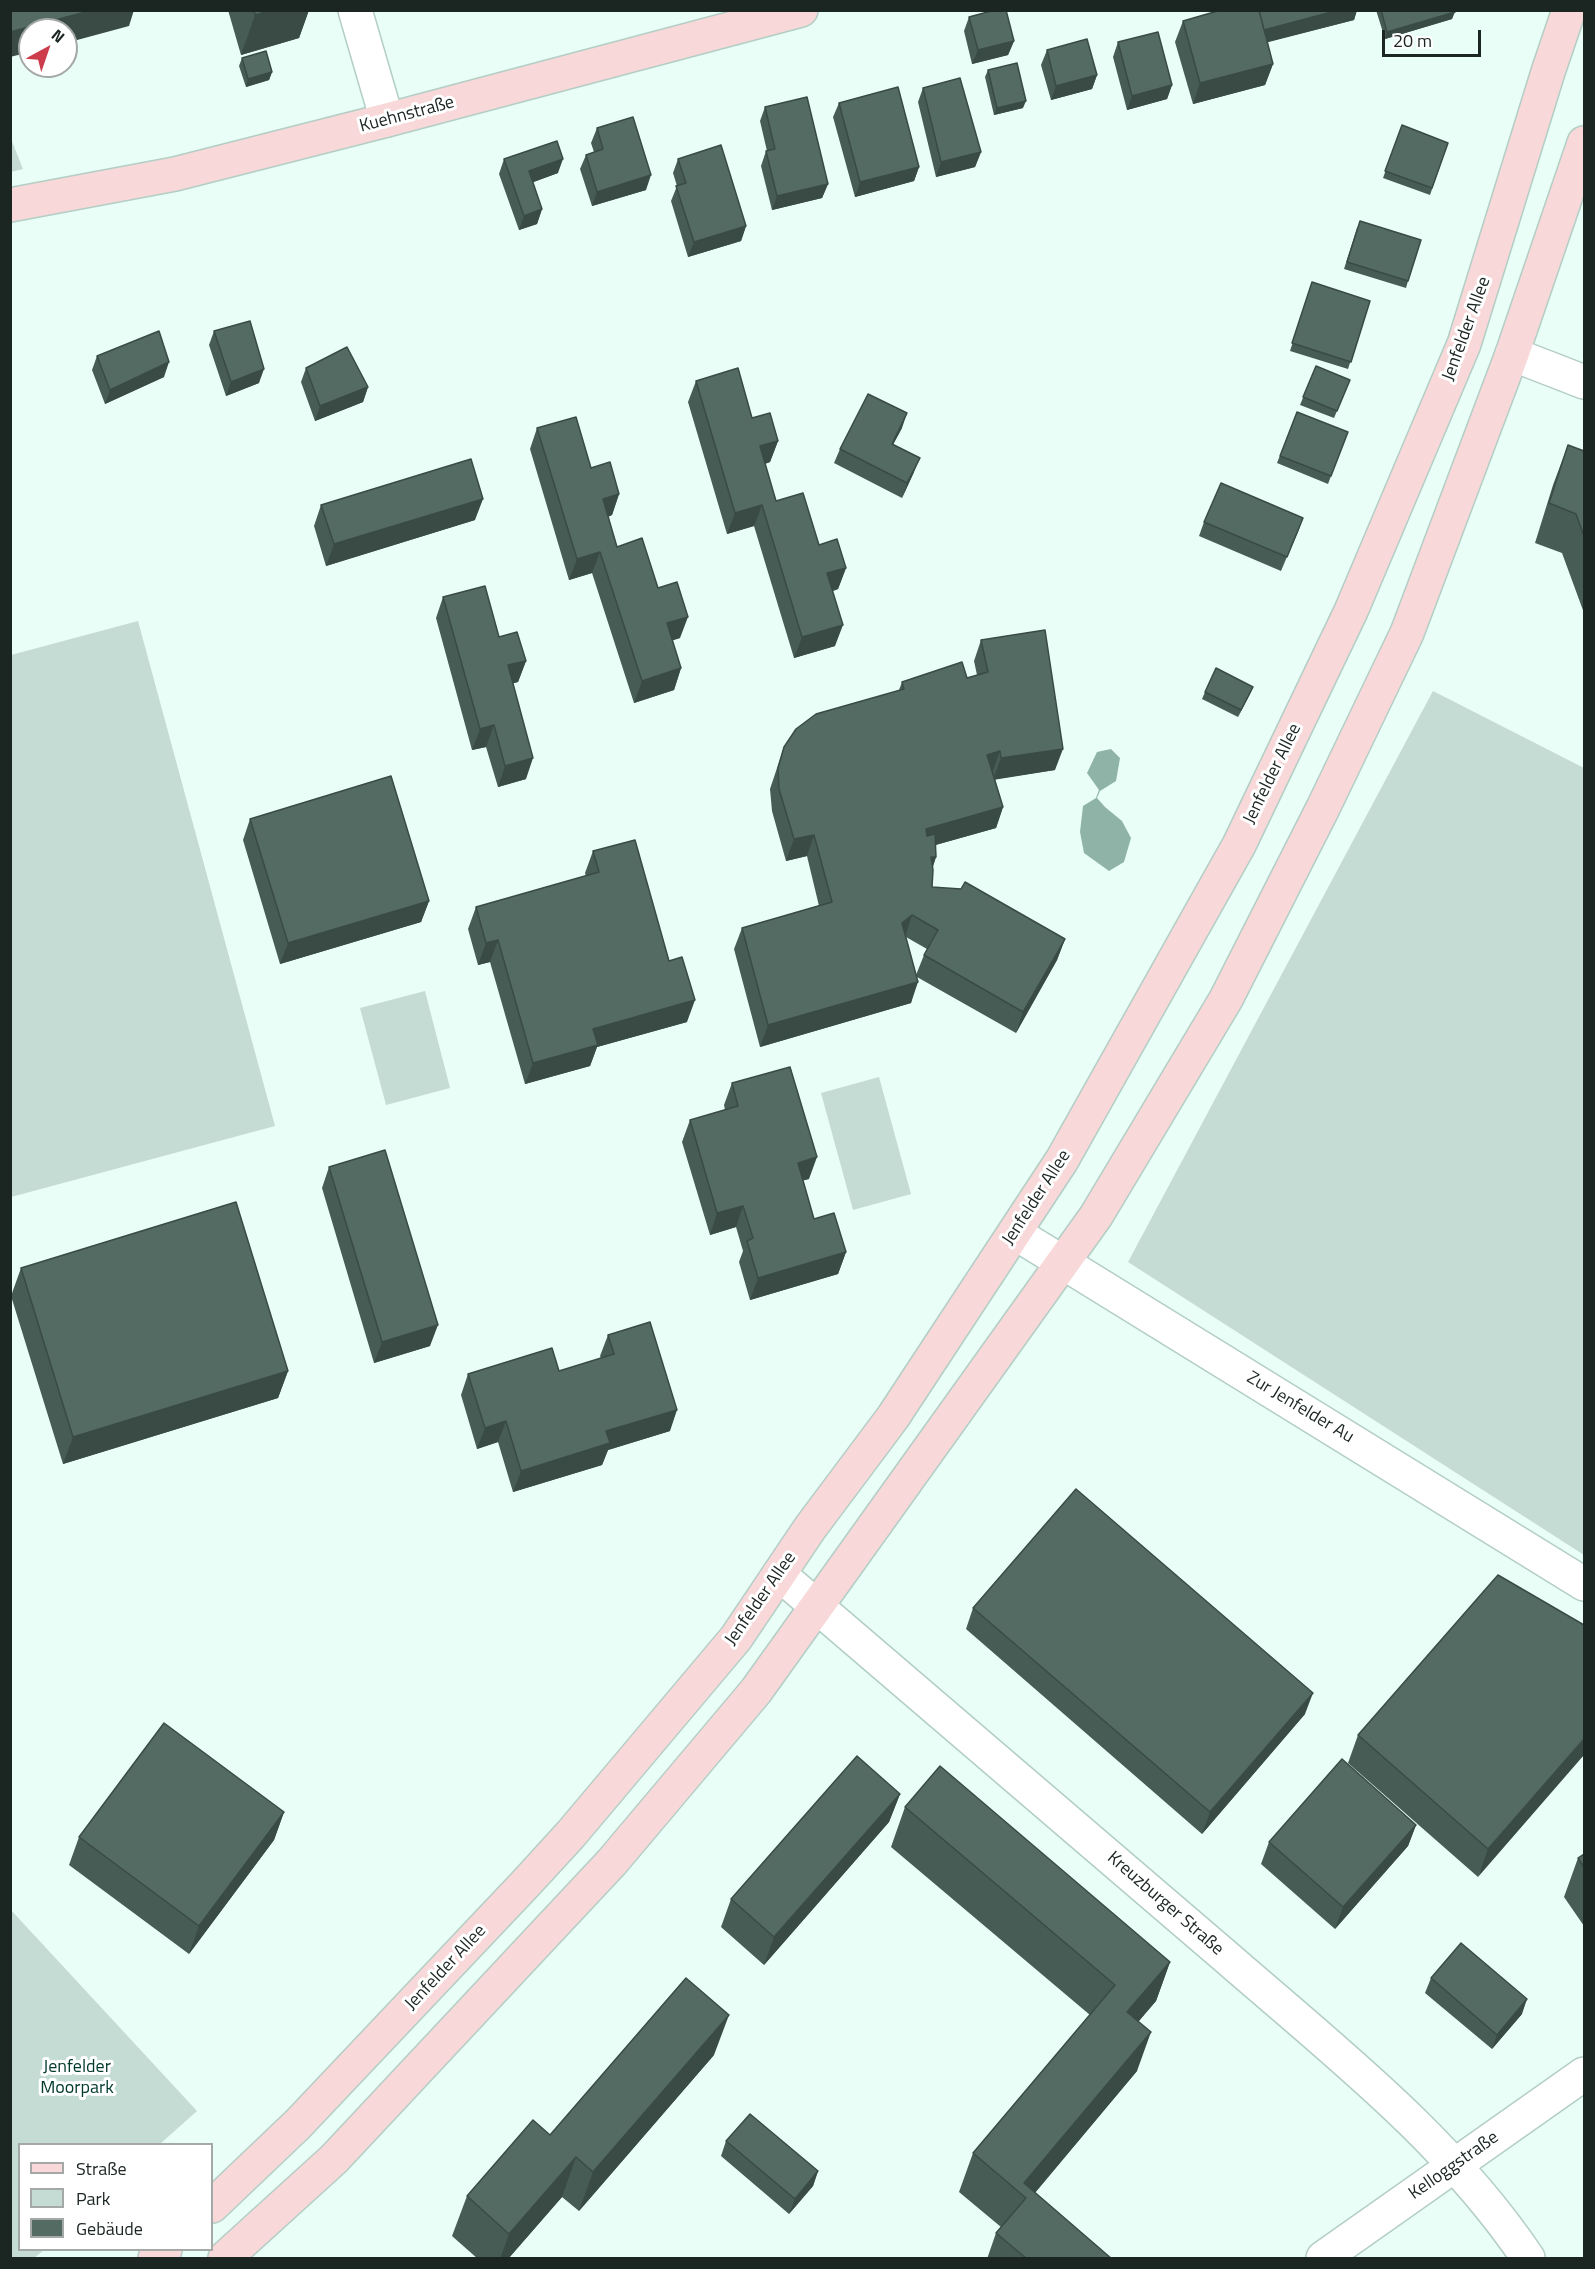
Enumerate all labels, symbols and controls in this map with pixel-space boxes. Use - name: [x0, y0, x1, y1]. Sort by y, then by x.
- north arrow: [18, 18, 78, 78]
- scale bar: [1385, 18, 1484, 56]
- text: N: [46, 23, 70, 49]
- text: 20 m: [1393, 27, 1432, 54]
- street label: Kuehnstraße: [357, 92, 457, 138]
- street label: Jenfelder Allee: [1438, 274, 1496, 384]
- street label: Jenfelder Allee: [1239, 720, 1307, 828]
- street label: Jenfelder Allee: [998, 1146, 1076, 1250]
- street label: Zur Jenfelder Au: [1242, 1368, 1358, 1448]
- street label: Jenfelder Allee: [721, 1548, 801, 1650]
- street label: Kreuzburger Straße: [1102, 1848, 1228, 1960]
- street label: Jenfelder Allee: [401, 1921, 491, 2015]
- park label: Jenfelder Moorpark: [40, 2057, 114, 2100]
- street label: Kelloggstraße: [1405, 2127, 1503, 2205]
- legend: [18, 2143, 213, 2251]
- text: Straße: [76, 2155, 127, 2182]
- text: Park: [76, 2185, 110, 2212]
- text: Gebäude: [76, 2215, 143, 2242]

